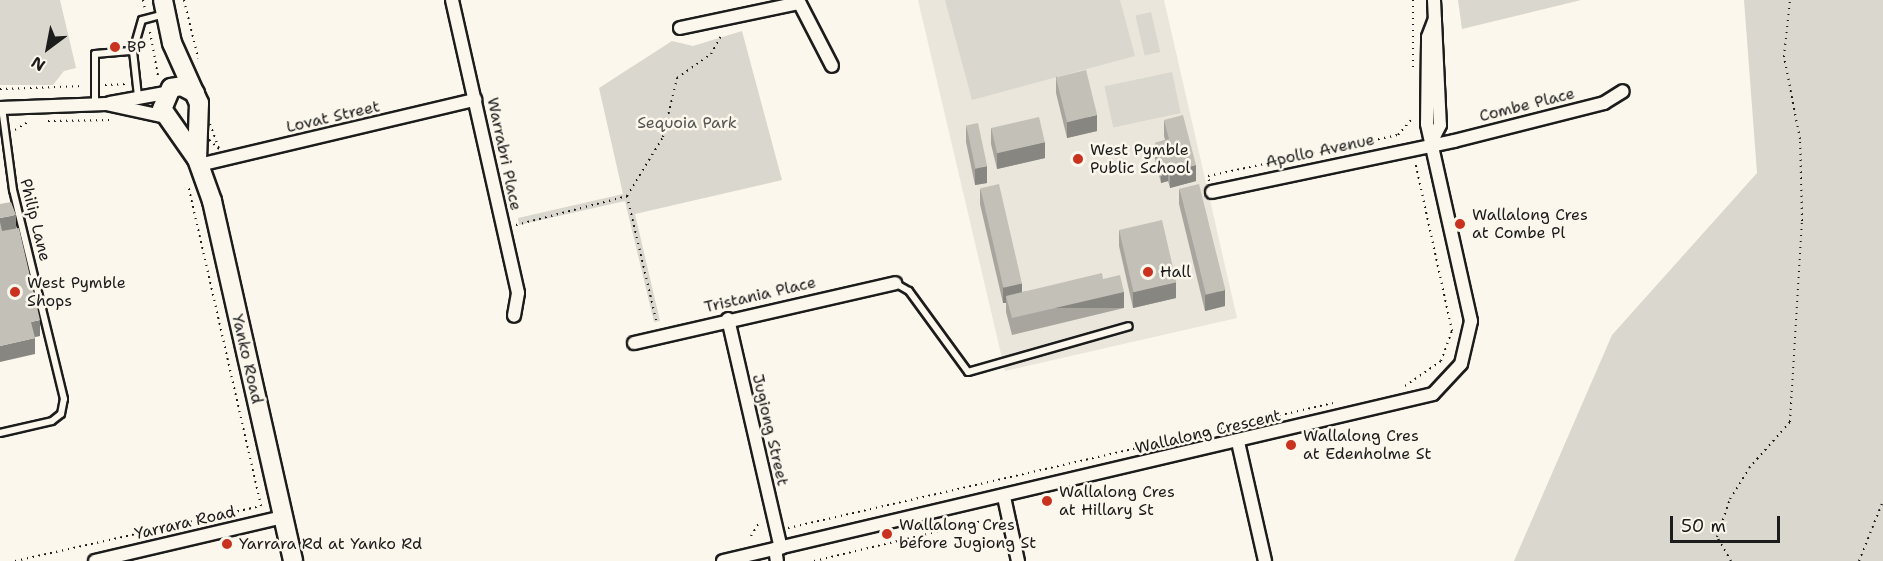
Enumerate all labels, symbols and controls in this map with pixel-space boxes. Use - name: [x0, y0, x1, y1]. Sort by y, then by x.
- north arrow: [18, 18, 78, 78]
- place label: BP: [127, 37, 146, 57]
- marker: BP: [108, 40, 122, 54]
- text: N: [27, 51, 49, 76]
- street label: Combe Place: [1477, 84, 1577, 126]
- street label: Warrabri Place: [483, 96, 525, 212]
- street label: Lovat Street: [284, 97, 382, 137]
- park label: Sequoia Park: [637, 113, 737, 133]
- street label: Apollo Avenue: [1264, 130, 1376, 172]
- place label: West Pymble Public School: [1090, 140, 1190, 178]
- marker: West Pymble Public School: [1071, 152, 1085, 166]
- street label: Philip Lane: [16, 177, 54, 263]
- place label: Wallalong Cres at Combe Pl: [1472, 205, 1588, 243]
- marker: Wallalong Cres at Combe Pl: [1453, 217, 1467, 231]
- place label: Hall: [1160, 262, 1191, 282]
- marker: Hall: [1141, 265, 1155, 279]
- place label: West Pymble Shops: [27, 273, 126, 311]
- street label: Tristania Place: [702, 273, 818, 317]
- marker: West Pymble Shops: [8, 285, 22, 299]
- street label: Yanko Road: [227, 312, 267, 406]
- street label: Jugiong Street: [748, 372, 792, 488]
- street label: Wallalong Crescent: [1133, 406, 1283, 458]
- place label: Wallalong Cres at Edenholme St: [1303, 426, 1432, 464]
- marker: Wallalong Cres at Edenholme St: [1284, 438, 1298, 452]
- place label: Wallalong Cres at Hillary St: [1059, 482, 1175, 520]
- marker: Wallalong Cres at Hillary St: [1040, 494, 1054, 508]
- street label: Yarrara Road: [133, 502, 237, 544]
- scale bar: [1673, 504, 1782, 542]
- text: 50 m: [1681, 514, 1726, 538]
- place label: Wallalong Cres before Jugiong St: [899, 515, 1036, 553]
- marker: Wallalong Cres before Jugiong St: [880, 527, 894, 541]
- place label: Yarrara Rd at Yanko Rd: [239, 534, 422, 554]
- marker: Yarrara Rd at Yanko Rd: [220, 537, 234, 551]

